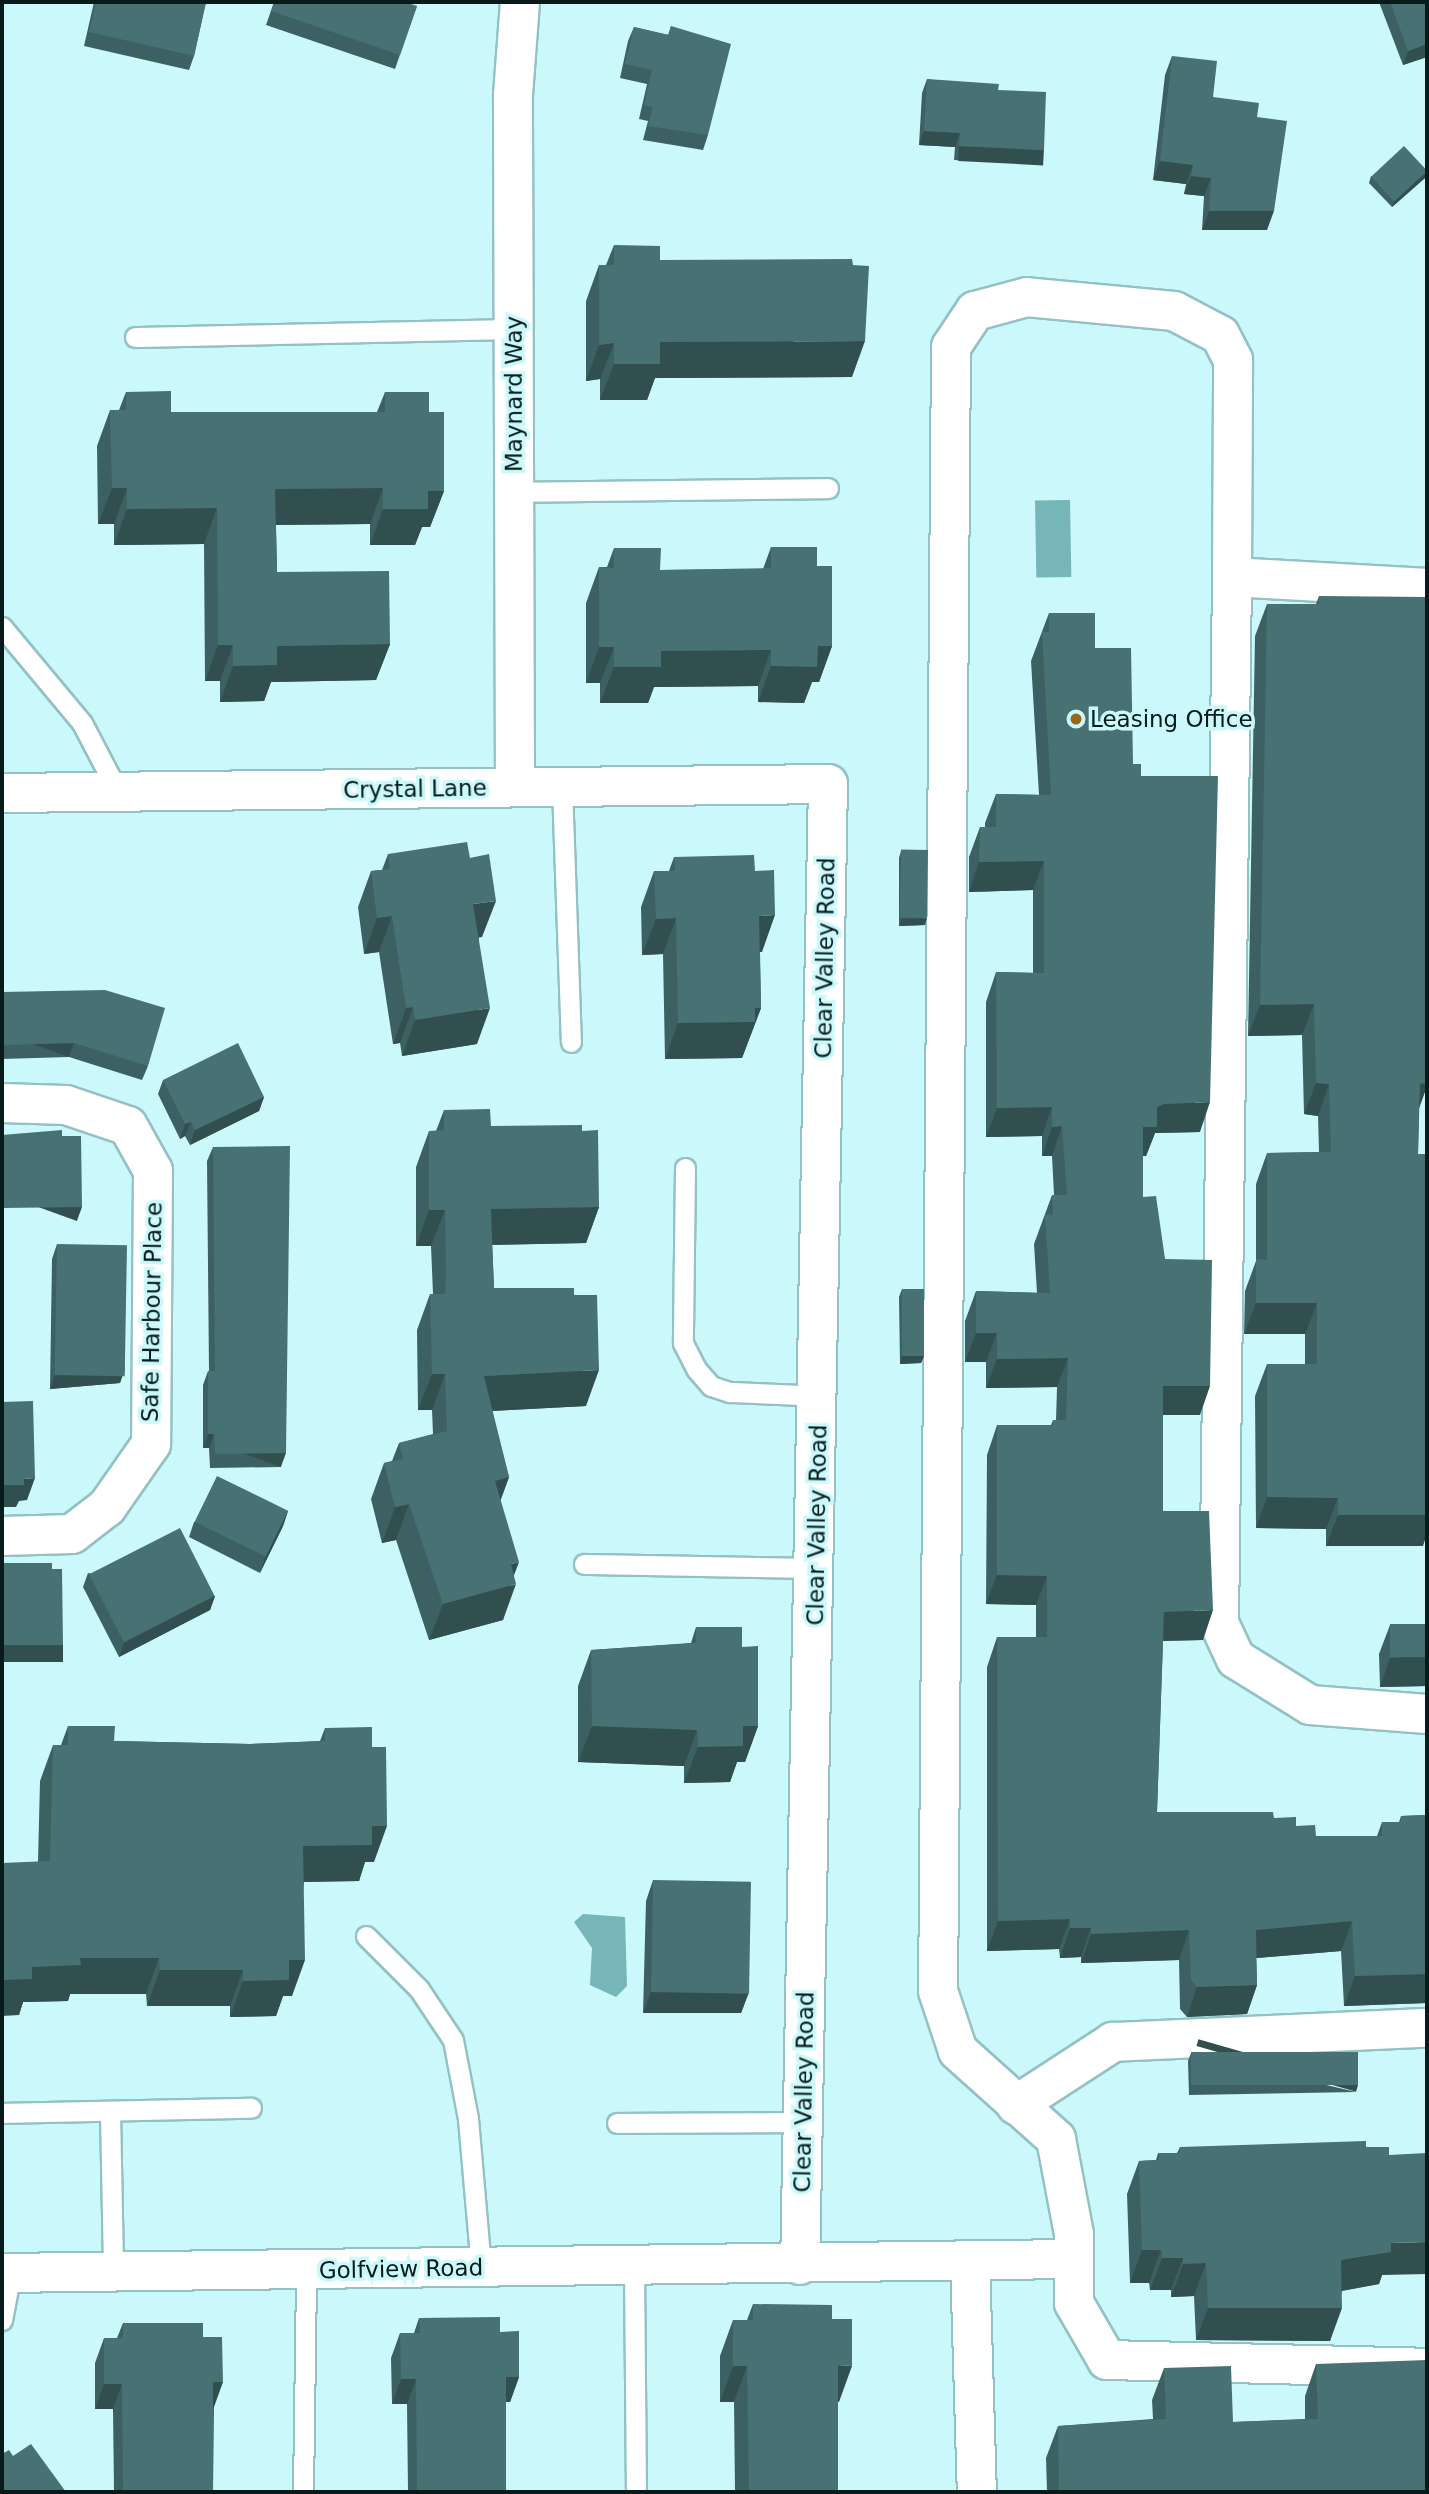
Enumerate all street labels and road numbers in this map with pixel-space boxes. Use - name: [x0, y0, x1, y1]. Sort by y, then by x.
- street label: Maynard Way: [500, 316, 528, 472]
- street label: Crystal Lane: [343, 774, 487, 804]
- street label: Clear Valley Road: [809, 857, 841, 1059]
- street label: Safe Harbour Place: [136, 1202, 168, 1422]
- street label: Clear Valley Road: [801, 1424, 833, 1626]
- street label: Clear Valley Road: [788, 1991, 820, 2193]
- street label: Golfview Road: [319, 2254, 483, 2284]

